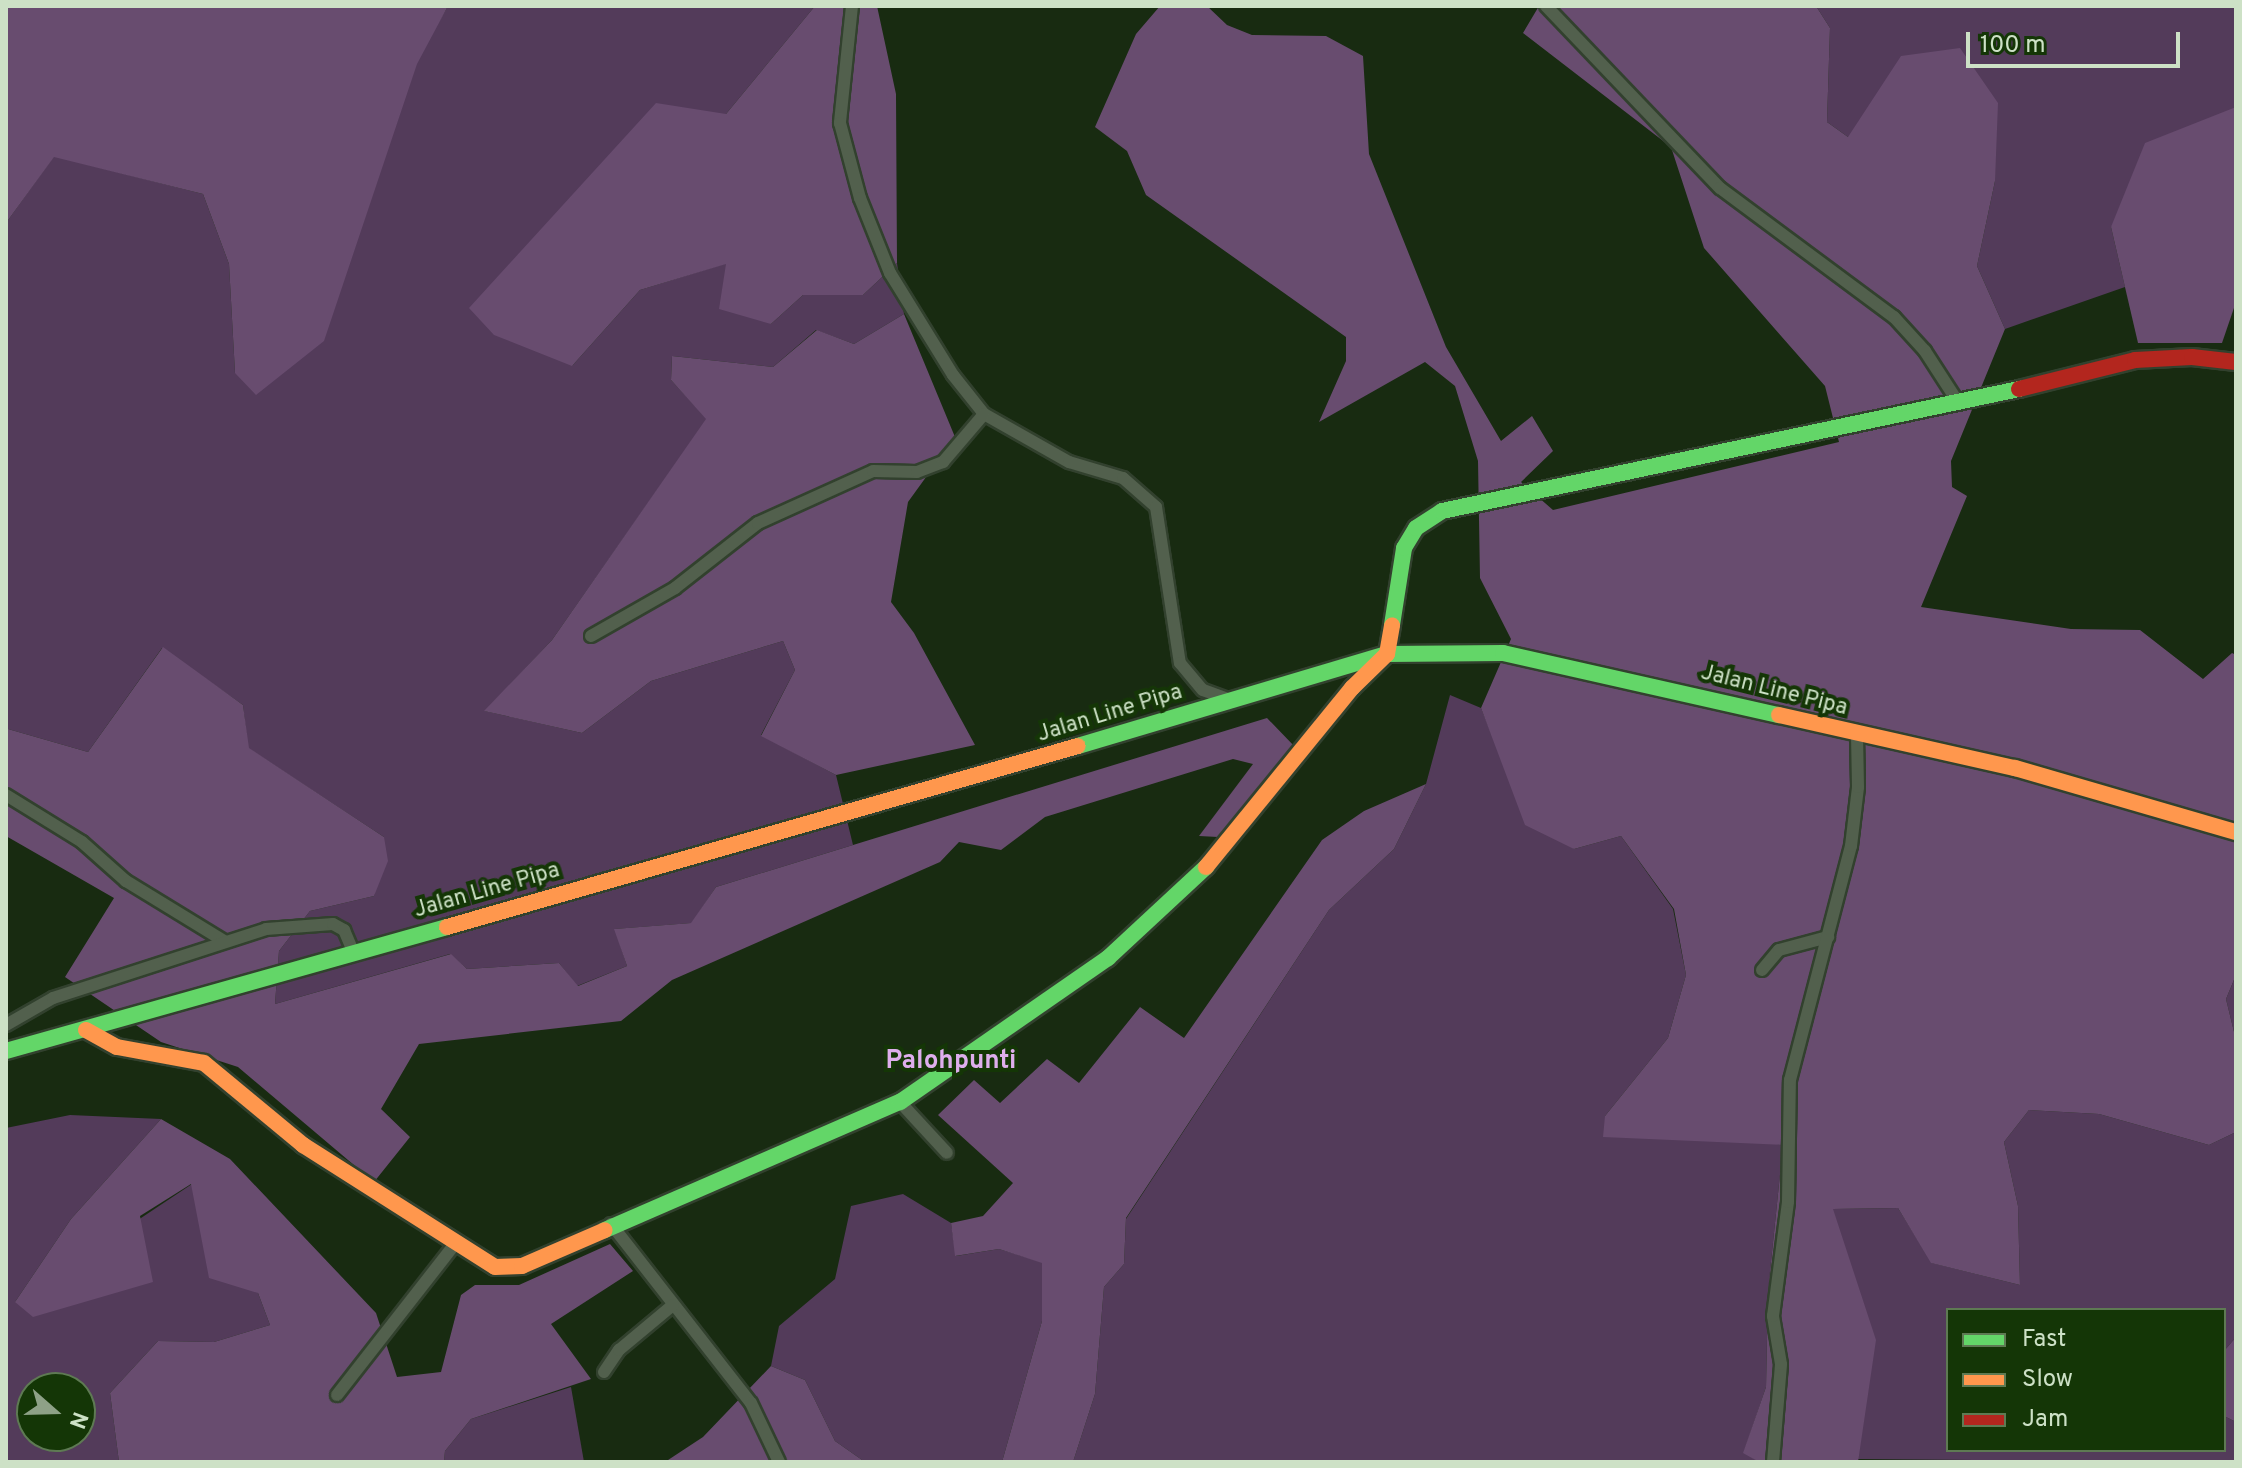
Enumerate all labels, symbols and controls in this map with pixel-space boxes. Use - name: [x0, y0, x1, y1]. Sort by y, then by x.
- scale bar: [1970, 16, 2184, 66]
- text: 100 m: [1980, 31, 2046, 61]
- street label: Jalan Line Pipa: [1698, 660, 1850, 722]
- street label: Jalan Line Pipa: [1034, 679, 1186, 749]
- street label: Jalan Line Pipa: [411, 858, 563, 924]
- district label: Palohpunti: [886, 1046, 1016, 1078]
- legend: [1946, 1308, 2226, 1452]
- text: Fast: [2022, 1325, 2066, 1355]
- text: Slow: [2022, 1365, 2073, 1395]
- north arrow: [16, 1372, 96, 1452]
- text: Jam: [2022, 1405, 2068, 1435]
- text: N: [62, 1408, 93, 1432]

